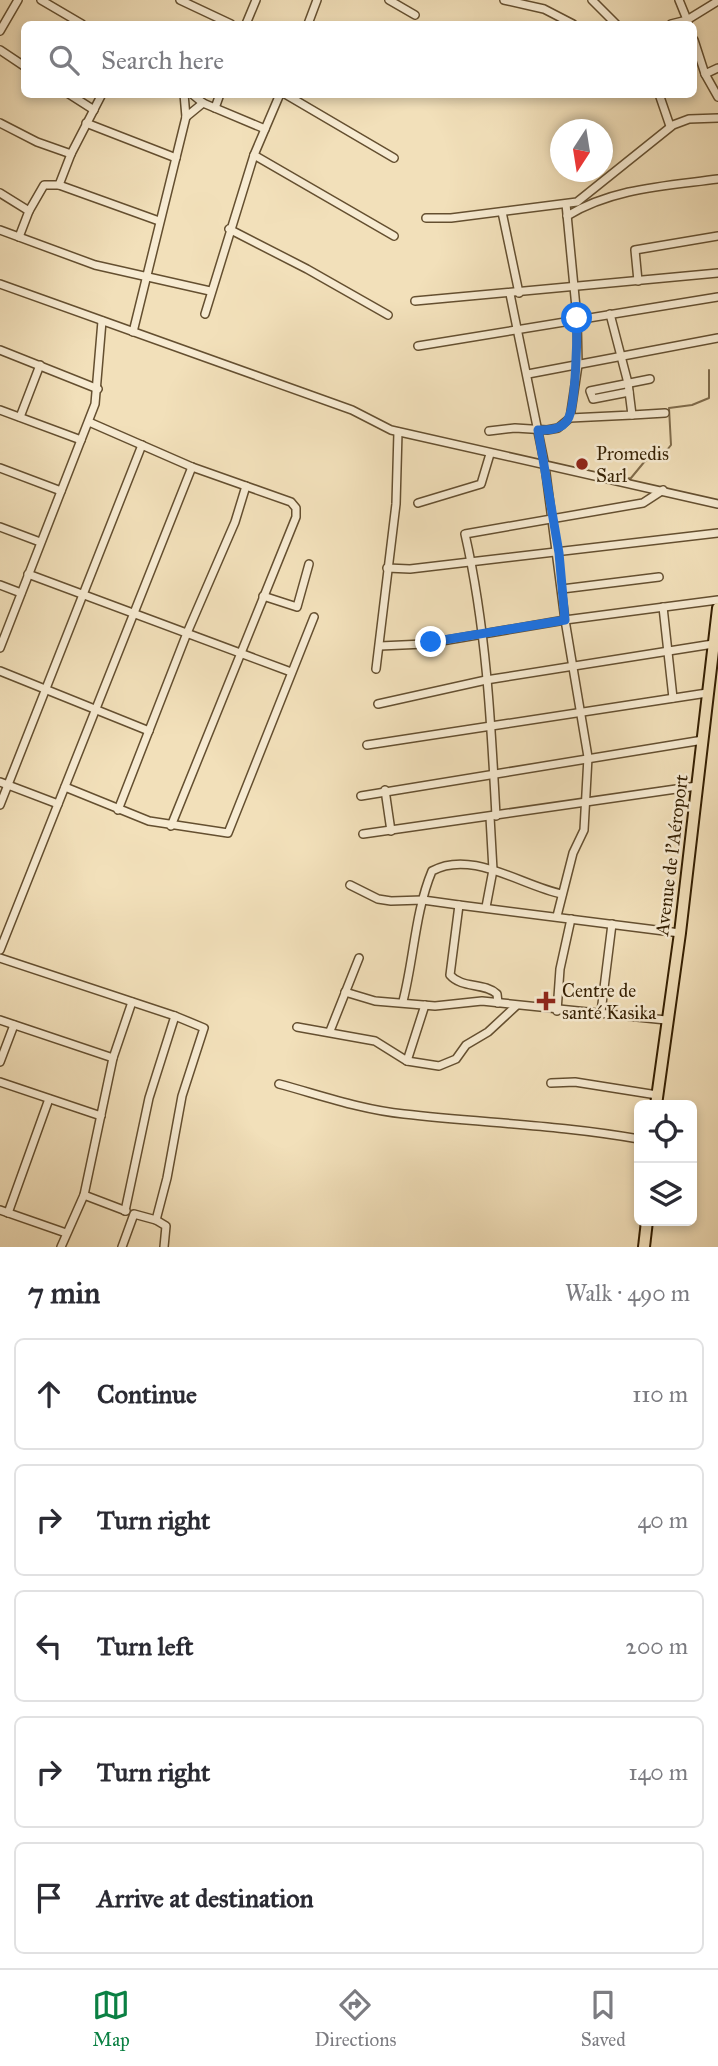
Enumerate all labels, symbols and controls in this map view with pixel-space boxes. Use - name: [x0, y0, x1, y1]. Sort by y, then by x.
- search box: [21, 21, 697, 98]
- icon: search: [45, 41, 83, 79]
- text: Search here: [101, 44, 224, 76]
- north arrow: [550, 119, 613, 182]
- route start: [561, 302, 592, 333]
- place label: Promedis Sarl: [596, 442, 669, 487]
- marker: Promedis Sarl: [574, 456, 590, 472]
- route end: [415, 626, 446, 657]
- street label: Avenue de l'Aéroport: [650, 773, 693, 938]
- place label: Centre de santé Kasika: [562, 979, 657, 1024]
- marker: Centre de santé Kasika: [536, 991, 556, 1011]
- map controls: [634, 1100, 697, 1226]
- button: locate: [634, 1100, 697, 1163]
- button: layers: [634, 1163, 697, 1226]
- text: 7 min: [28, 1275, 100, 1311]
- text: Walk · 490 m: [565, 1279, 690, 1307]
- icon: ahead: [30, 1375, 68, 1413]
- text: Continue: [97, 1378, 197, 1410]
- text: 110 m: [632, 1380, 688, 1408]
- icon: right: [30, 1501, 68, 1539]
- text: Turn right: [97, 1504, 210, 1536]
- text: 40 m: [638, 1506, 688, 1534]
- icon: left: [30, 1627, 68, 1665]
- text: Turn left: [97, 1630, 193, 1662]
- text: 200 m: [626, 1632, 688, 1660]
- icon: right: [30, 1753, 68, 1791]
- text: Turn right: [97, 1756, 210, 1788]
- text: 140 m: [628, 1758, 688, 1786]
- icon: arrive: [30, 1879, 68, 1917]
- text: Arrive at destination: [97, 1882, 314, 1914]
- tab: Map: [92, 1986, 130, 2051]
- tab: Directions: [314, 1986, 396, 2051]
- tab: Saved: [581, 1986, 626, 2051]

